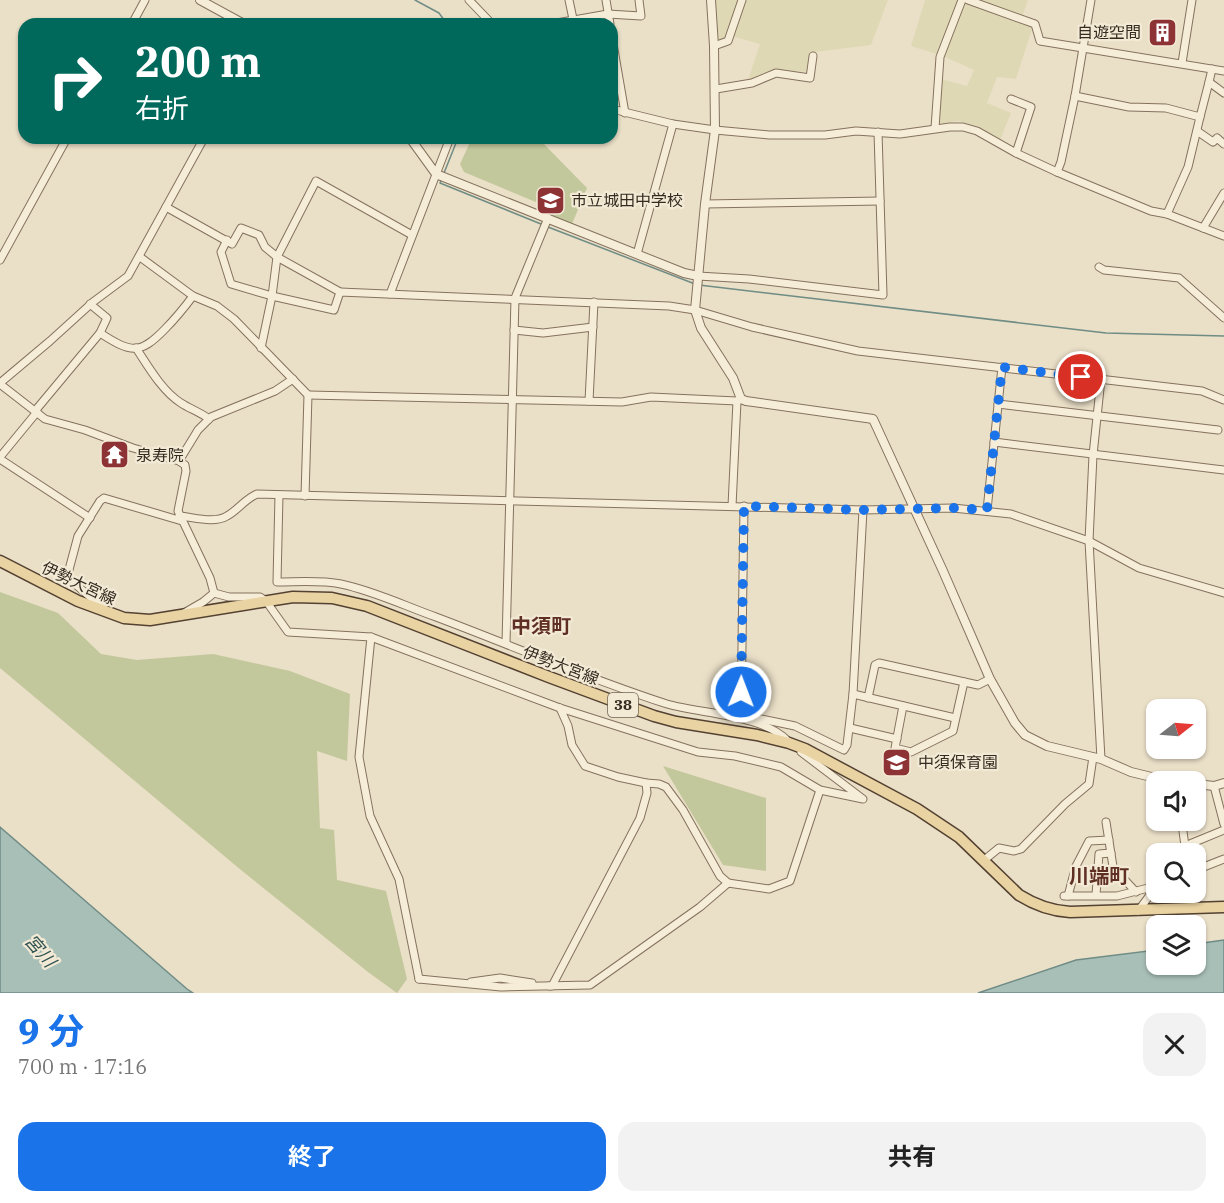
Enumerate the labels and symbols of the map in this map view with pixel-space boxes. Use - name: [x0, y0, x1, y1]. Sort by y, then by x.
- building icon: 自遊空間: [1146, 16, 1178, 48]
- place label: 自遊空間: [1077, 22, 1141, 42]
- school or university icon: 市立城田中学校: [534, 184, 566, 216]
- place label: 市立城田中学校: [571, 190, 683, 210]
- pin: [1055, 351, 1106, 402]
- temple icon: 泉寿院: [99, 439, 131, 471]
- place label: 泉寿院: [136, 445, 184, 465]
- street label: 伊勢大宮線: [39, 557, 119, 609]
- district label: 中須町: [511, 612, 571, 639]
- street label: 伊勢大宮線: [520, 641, 602, 689]
- position arrow: [709, 660, 773, 724]
- road number: 38: [608, 693, 638, 717]
- north arrow: [1146, 699, 1206, 759]
- school or university icon: 中須保育園: [881, 746, 913, 778]
- place label: 中須保育園: [918, 752, 998, 772]
- district label: 川端町: [1069, 862, 1129, 889]
- water label: 宮川: [20, 930, 62, 973]

